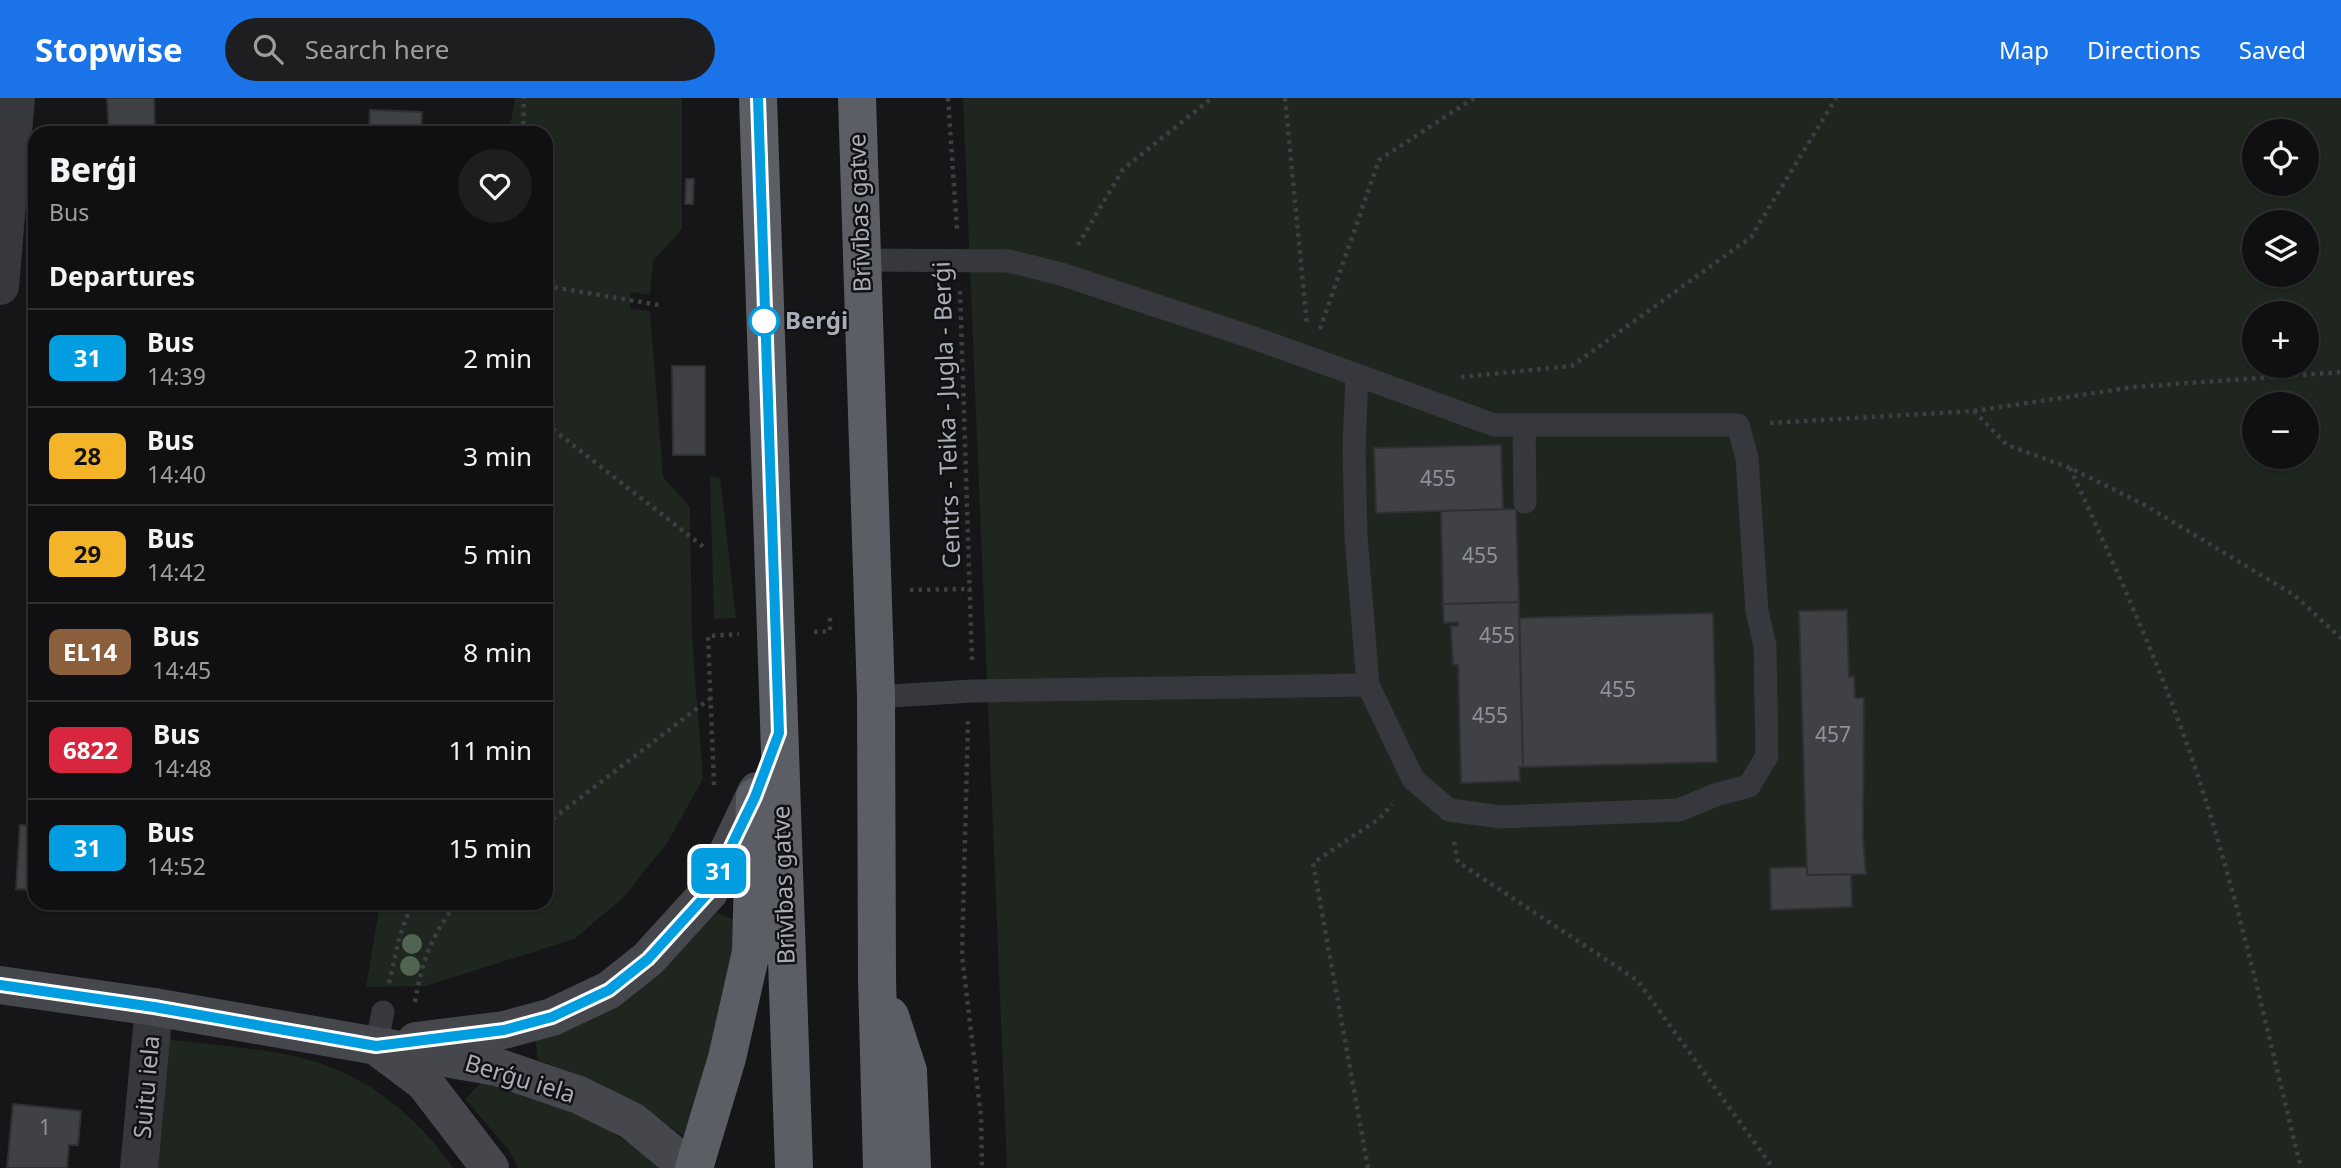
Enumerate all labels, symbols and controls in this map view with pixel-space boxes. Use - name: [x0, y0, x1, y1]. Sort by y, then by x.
- search box: [225, 18, 715, 81]
- text: Stopwise: [35, 27, 183, 72]
- icon: search: [249, 30, 287, 68]
- text: Search here: [305, 31, 449, 67]
- text: Map: [1999, 33, 2049, 66]
- text: Directions: [2087, 33, 2201, 66]
- text: Saved: [2239, 33, 2306, 66]
- map controls: [2242, 119, 2319, 469]
- button: locate: [2242, 119, 2319, 196]
- street label: Brīvības gatve: [839, 133, 878, 293]
- text: Berģi: [49, 147, 137, 192]
- button: heart: [458, 149, 532, 223]
- text: Bus: [49, 196, 89, 228]
- button: layers: [2242, 210, 2319, 287]
- text: Departures: [49, 258, 195, 294]
- street label: Centrs - Teika - Jugla - Berģi: [924, 261, 967, 569]
- button: +: [2242, 301, 2319, 378]
- place label: Berģi: [785, 303, 848, 336]
- marker: Berģi: [749, 306, 779, 336]
- text: Bus: [147, 324, 194, 360]
- text: 2 min: [463, 340, 532, 376]
- text: 31: [74, 341, 101, 374]
- text: 14:39: [147, 360, 206, 392]
- button: −: [2242, 392, 2319, 469]
- text: Bus: [147, 422, 194, 458]
- text: 3 min: [463, 438, 532, 474]
- text: 28: [74, 439, 101, 472]
- text: 14:40: [147, 458, 206, 490]
- house number: 455: [1420, 464, 1456, 492]
- text: Bus: [147, 520, 194, 556]
- text: 5 min: [463, 536, 532, 572]
- text: 29: [74, 537, 101, 570]
- house number: 455: [1462, 541, 1498, 569]
- text: 14:42: [147, 556, 206, 588]
- text: Bus: [152, 618, 200, 654]
- house number: 455: [1479, 621, 1515, 649]
- text: 8 min: [463, 634, 532, 670]
- text: EL14: [63, 635, 117, 668]
- text: 14:45: [152, 654, 211, 686]
- house number: 455: [1600, 675, 1636, 703]
- house number: 455: [1472, 701, 1508, 729]
- text: Bus: [153, 716, 200, 752]
- house number: 457: [1815, 720, 1851, 748]
- text: 11 min: [448, 732, 532, 768]
- text: 6822: [63, 733, 118, 766]
- text: 14:48: [153, 752, 212, 784]
- street label: Brīvības gatve: [763, 805, 802, 965]
- text: Bus: [147, 814, 194, 850]
- text: 15 min: [448, 830, 532, 866]
- text: 31: [74, 831, 101, 864]
- line badge: 31: [688, 848, 750, 894]
- text: 14:52: [147, 850, 206, 882]
- text: 31: [705, 854, 733, 887]
- street label: Suitu iela: [125, 1034, 166, 1140]
- street label: Berģu iela: [461, 1045, 580, 1110]
- house number: 1: [39, 1113, 51, 1141]

